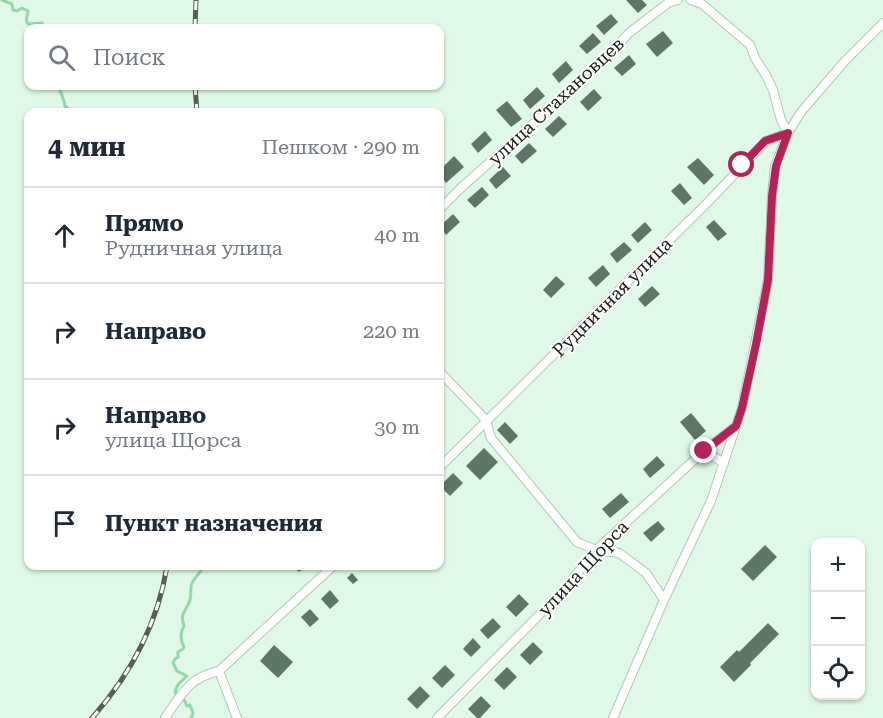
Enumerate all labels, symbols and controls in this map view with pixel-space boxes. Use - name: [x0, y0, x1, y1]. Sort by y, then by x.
- search box: [24, 24, 444, 90]
- street label: улица Стахановцев: [484, 33, 628, 169]
- icon: search: [45, 41, 78, 74]
- text: Поиск: [93, 45, 165, 70]
- text: 4 мин: [48, 132, 126, 162]
- text: Пешком · 290 m: [262, 135, 420, 159]
- route start: [728, 151, 754, 177]
- text: Прямо: [105, 211, 184, 236]
- icon: ahead: [48, 219, 81, 252]
- text: 40 m: [374, 223, 420, 247]
- street label: Рудничная улица: [548, 233, 676, 361]
- text: Рудничная улица: [105, 236, 283, 260]
- icon: right: [48, 315, 81, 348]
- text: Направо: [105, 319, 206, 344]
- text: 220 m: [363, 319, 420, 343]
- text: Направо: [105, 403, 206, 428]
- icon: right: [48, 411, 81, 444]
- text: 30 m: [374, 415, 420, 439]
- text: улица Щорса: [105, 428, 241, 452]
- route end: [690, 437, 716, 463]
- icon: arrive: [48, 507, 81, 540]
- text: Пункт назначения: [105, 511, 323, 536]
- street label: улица Щорса: [534, 516, 633, 620]
- map controls: [811, 538, 865, 700]
- button: +: [811, 538, 865, 592]
- button: −: [811, 592, 865, 646]
- button: locate: [811, 646, 865, 700]

